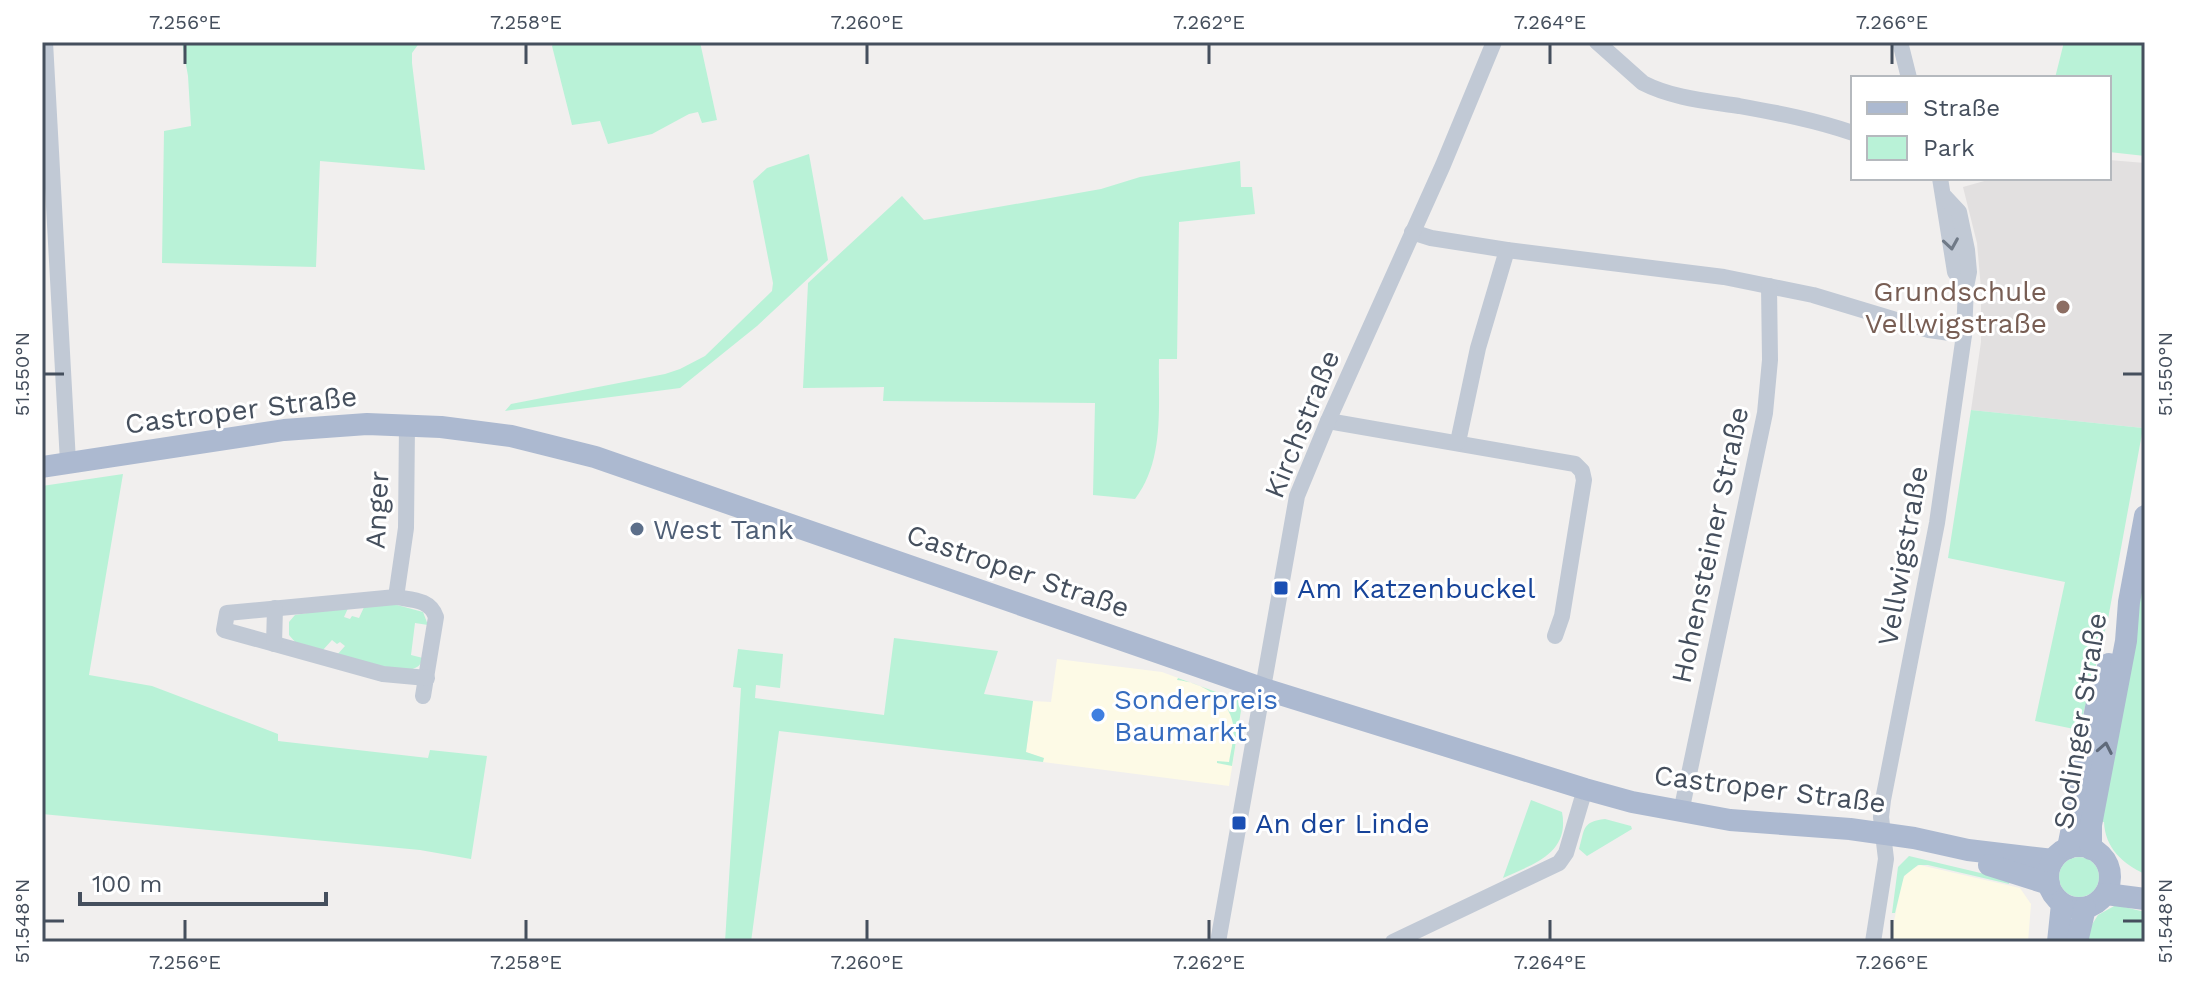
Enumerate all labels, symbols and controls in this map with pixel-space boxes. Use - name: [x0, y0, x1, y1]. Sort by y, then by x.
- text: 7.256°E: [149, 10, 221, 34]
- text: 7.258°E: [490, 10, 562, 34]
- text: 7.260°E: [831, 10, 903, 34]
- text: 7.262°E: [1173, 10, 1245, 34]
- text: 7.264°E: [1514, 10, 1586, 34]
- text: 7.266°E: [1856, 10, 1928, 34]
- legend: [1851, 76, 2111, 180]
- text: Straße: [1923, 94, 2000, 122]
- text: Park: [1923, 134, 1975, 162]
- one-way arrow: [1942, 237, 1959, 251]
- place label: Grundschule Vellwigstraße: [1865, 275, 2047, 340]
- marker: Grundschule Vellwigstraße: [2054, 298, 2072, 316]
- text: 51.550°N: [10, 332, 34, 416]
- text: 51.550°N: [2153, 332, 2177, 416]
- street label: Kirchstraße: [1257, 345, 1347, 503]
- street label: Castroper Straße: [123, 379, 359, 441]
- street label: Hohensteiner Straße: [1665, 404, 1755, 686]
- street label: Vellwigstraße: [1871, 463, 1935, 649]
- street label: Anger: [358, 470, 396, 550]
- place label: West Tank: [653, 513, 794, 546]
- street label: Castroper Straße: [902, 517, 1134, 625]
- marker: West Tank: [628, 520, 646, 538]
- place label: Am Katzenbuckel: [1297, 572, 1536, 605]
- marker: Am Katzenbuckel: [1272, 579, 1290, 597]
- street label: Sodinger Straße: [2047, 611, 2113, 831]
- place label: Sonderpreis Baumarkt: [1114, 683, 1278, 748]
- marker: Sonderpreis Baumarkt: [1089, 706, 1107, 724]
- one-way arrow: [2096, 742, 2113, 755]
- street label: Castroper Straße: [1652, 758, 1888, 820]
- place label: An der Linde: [1255, 807, 1430, 840]
- marker: An der Linde: [1230, 814, 1248, 832]
- scale bar: [80, 856, 326, 906]
- text: 100 m: [92, 870, 162, 898]
- text: 51.548°N: [10, 879, 34, 963]
- text: 51.548°N: [2153, 879, 2177, 963]
- text: 7.256°E: [149, 950, 221, 974]
- text: 7.258°E: [490, 950, 562, 974]
- text: 7.260°E: [831, 950, 903, 974]
- text: 7.262°E: [1173, 950, 1245, 974]
- text: 7.264°E: [1514, 950, 1586, 974]
- text: 7.266°E: [1856, 950, 1928, 974]

